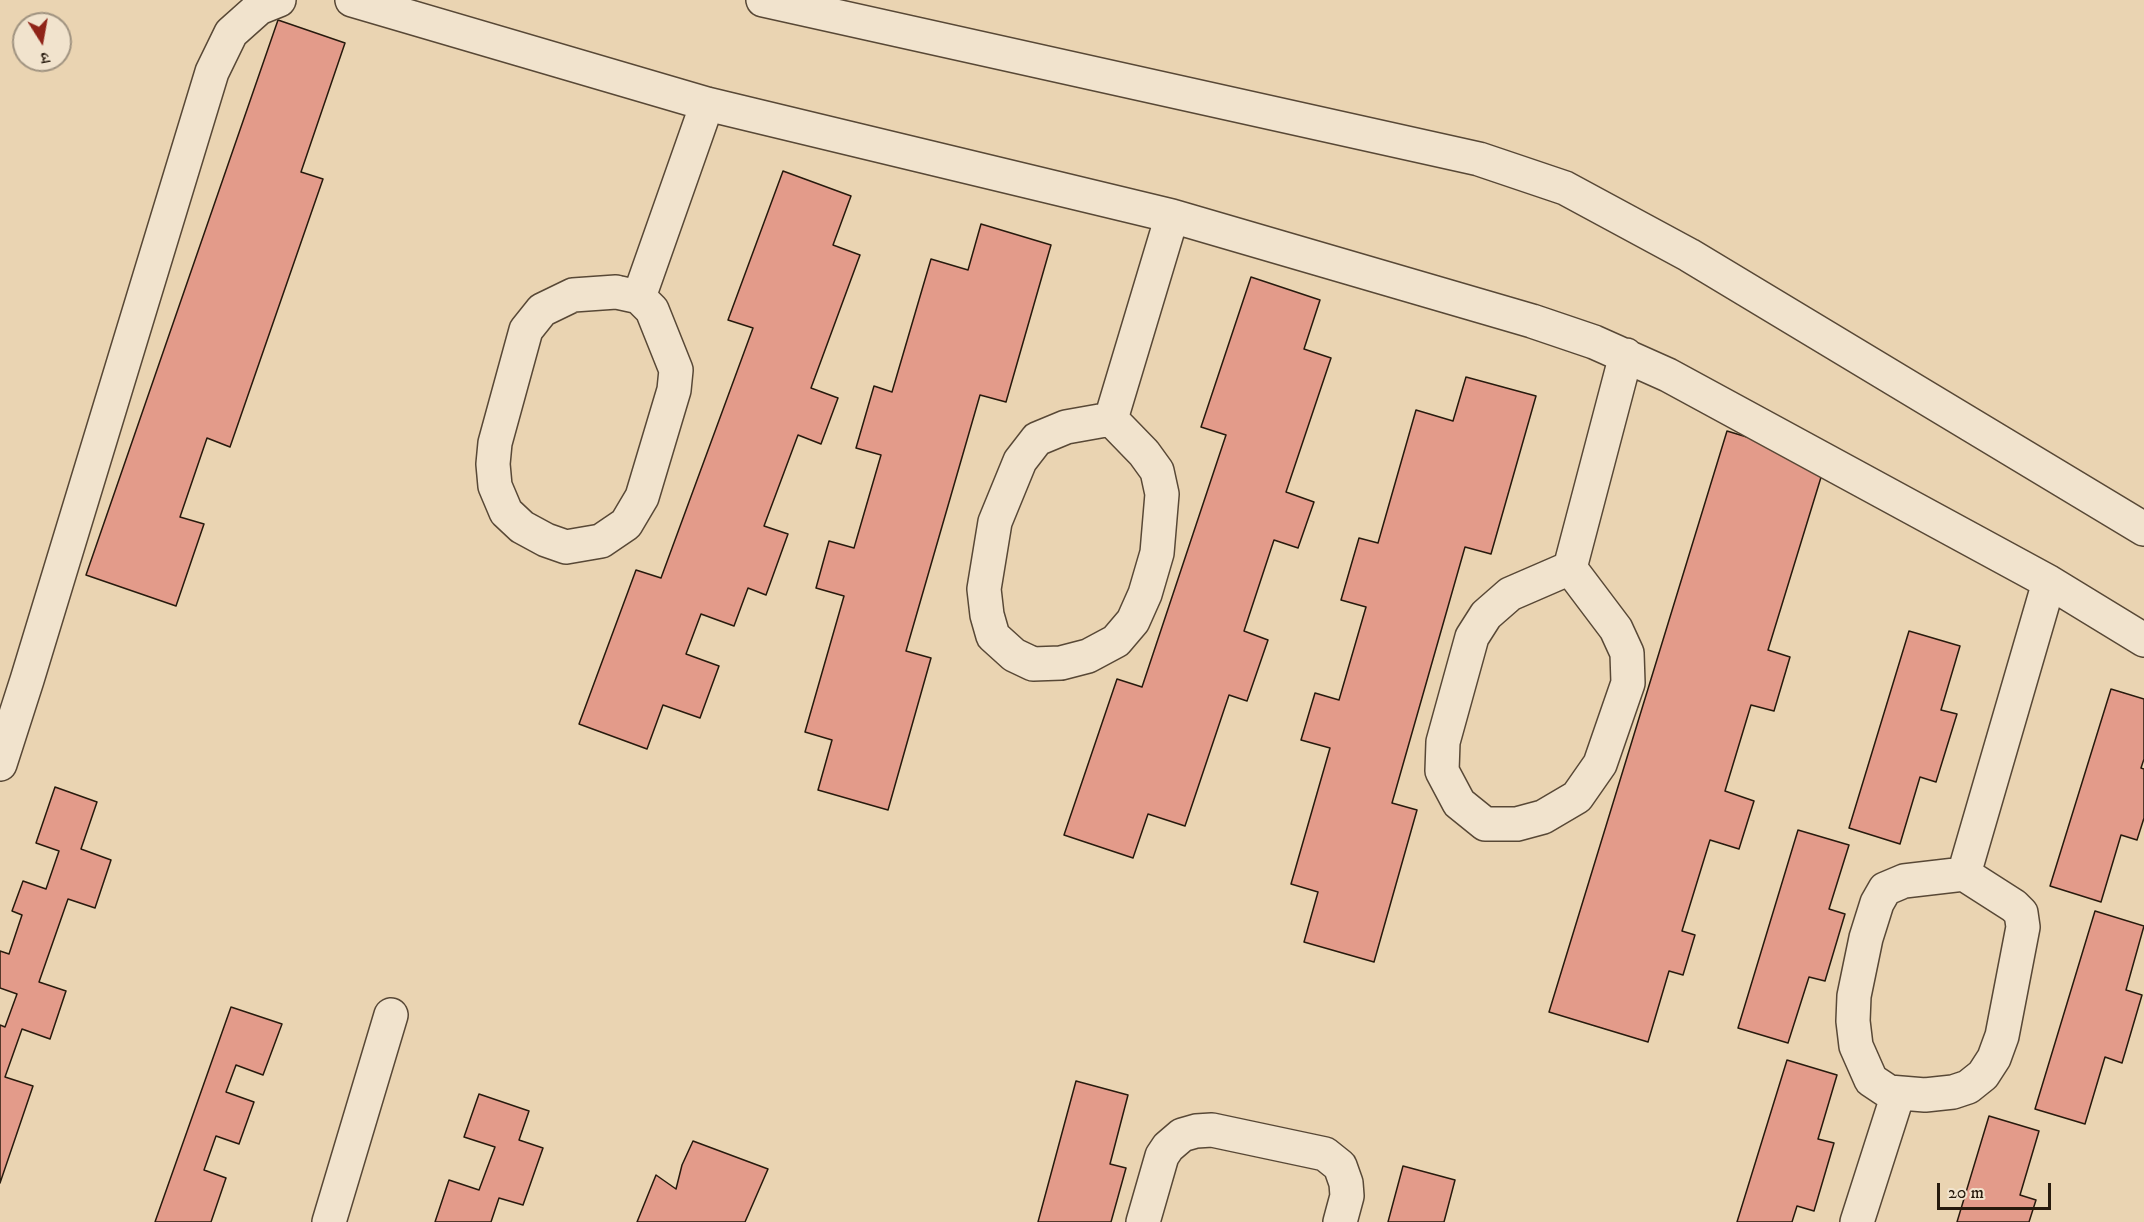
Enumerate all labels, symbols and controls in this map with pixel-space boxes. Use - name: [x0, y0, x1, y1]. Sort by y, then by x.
- north arrow: [12, 12, 72, 72]
- text: उ: [39, 47, 51, 68]
- scale bar: [1940, 1171, 2054, 1209]
- text: 20 m: [1948, 1182, 1984, 1204]

